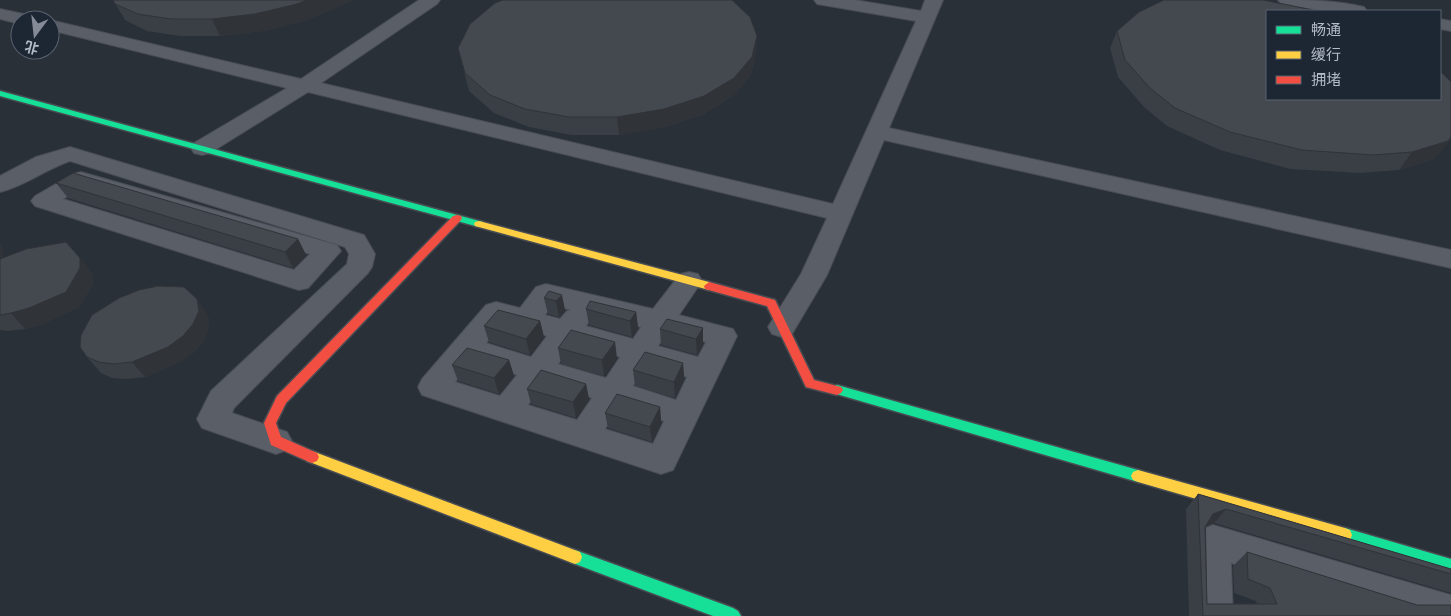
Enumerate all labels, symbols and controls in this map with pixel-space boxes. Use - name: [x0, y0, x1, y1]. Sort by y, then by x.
- north arrow: [10, 10, 60, 60]
- legend: [1266, 10, 1441, 100]
- text: 畅通: [1311, 19, 1341, 40]
- text: 北: [22, 37, 41, 59]
- text: 缓行: [1311, 44, 1341, 65]
- text: 拥堵: [1311, 69, 1341, 90]

